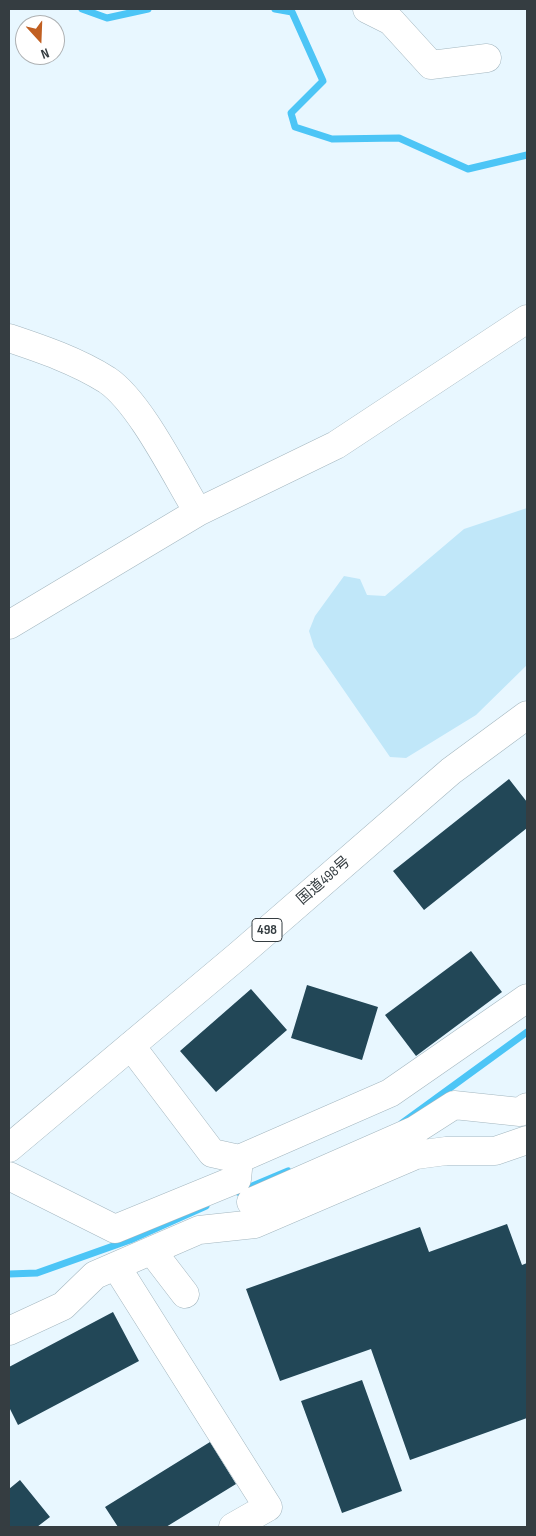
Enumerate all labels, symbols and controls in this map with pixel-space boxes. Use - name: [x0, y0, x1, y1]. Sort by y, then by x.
- north arrow: [15, 15, 65, 65]
- text: N: [39, 44, 51, 63]
- street label: 国道498号: [294, 853, 354, 909]
- road number: 498: [252, 918, 282, 942]

